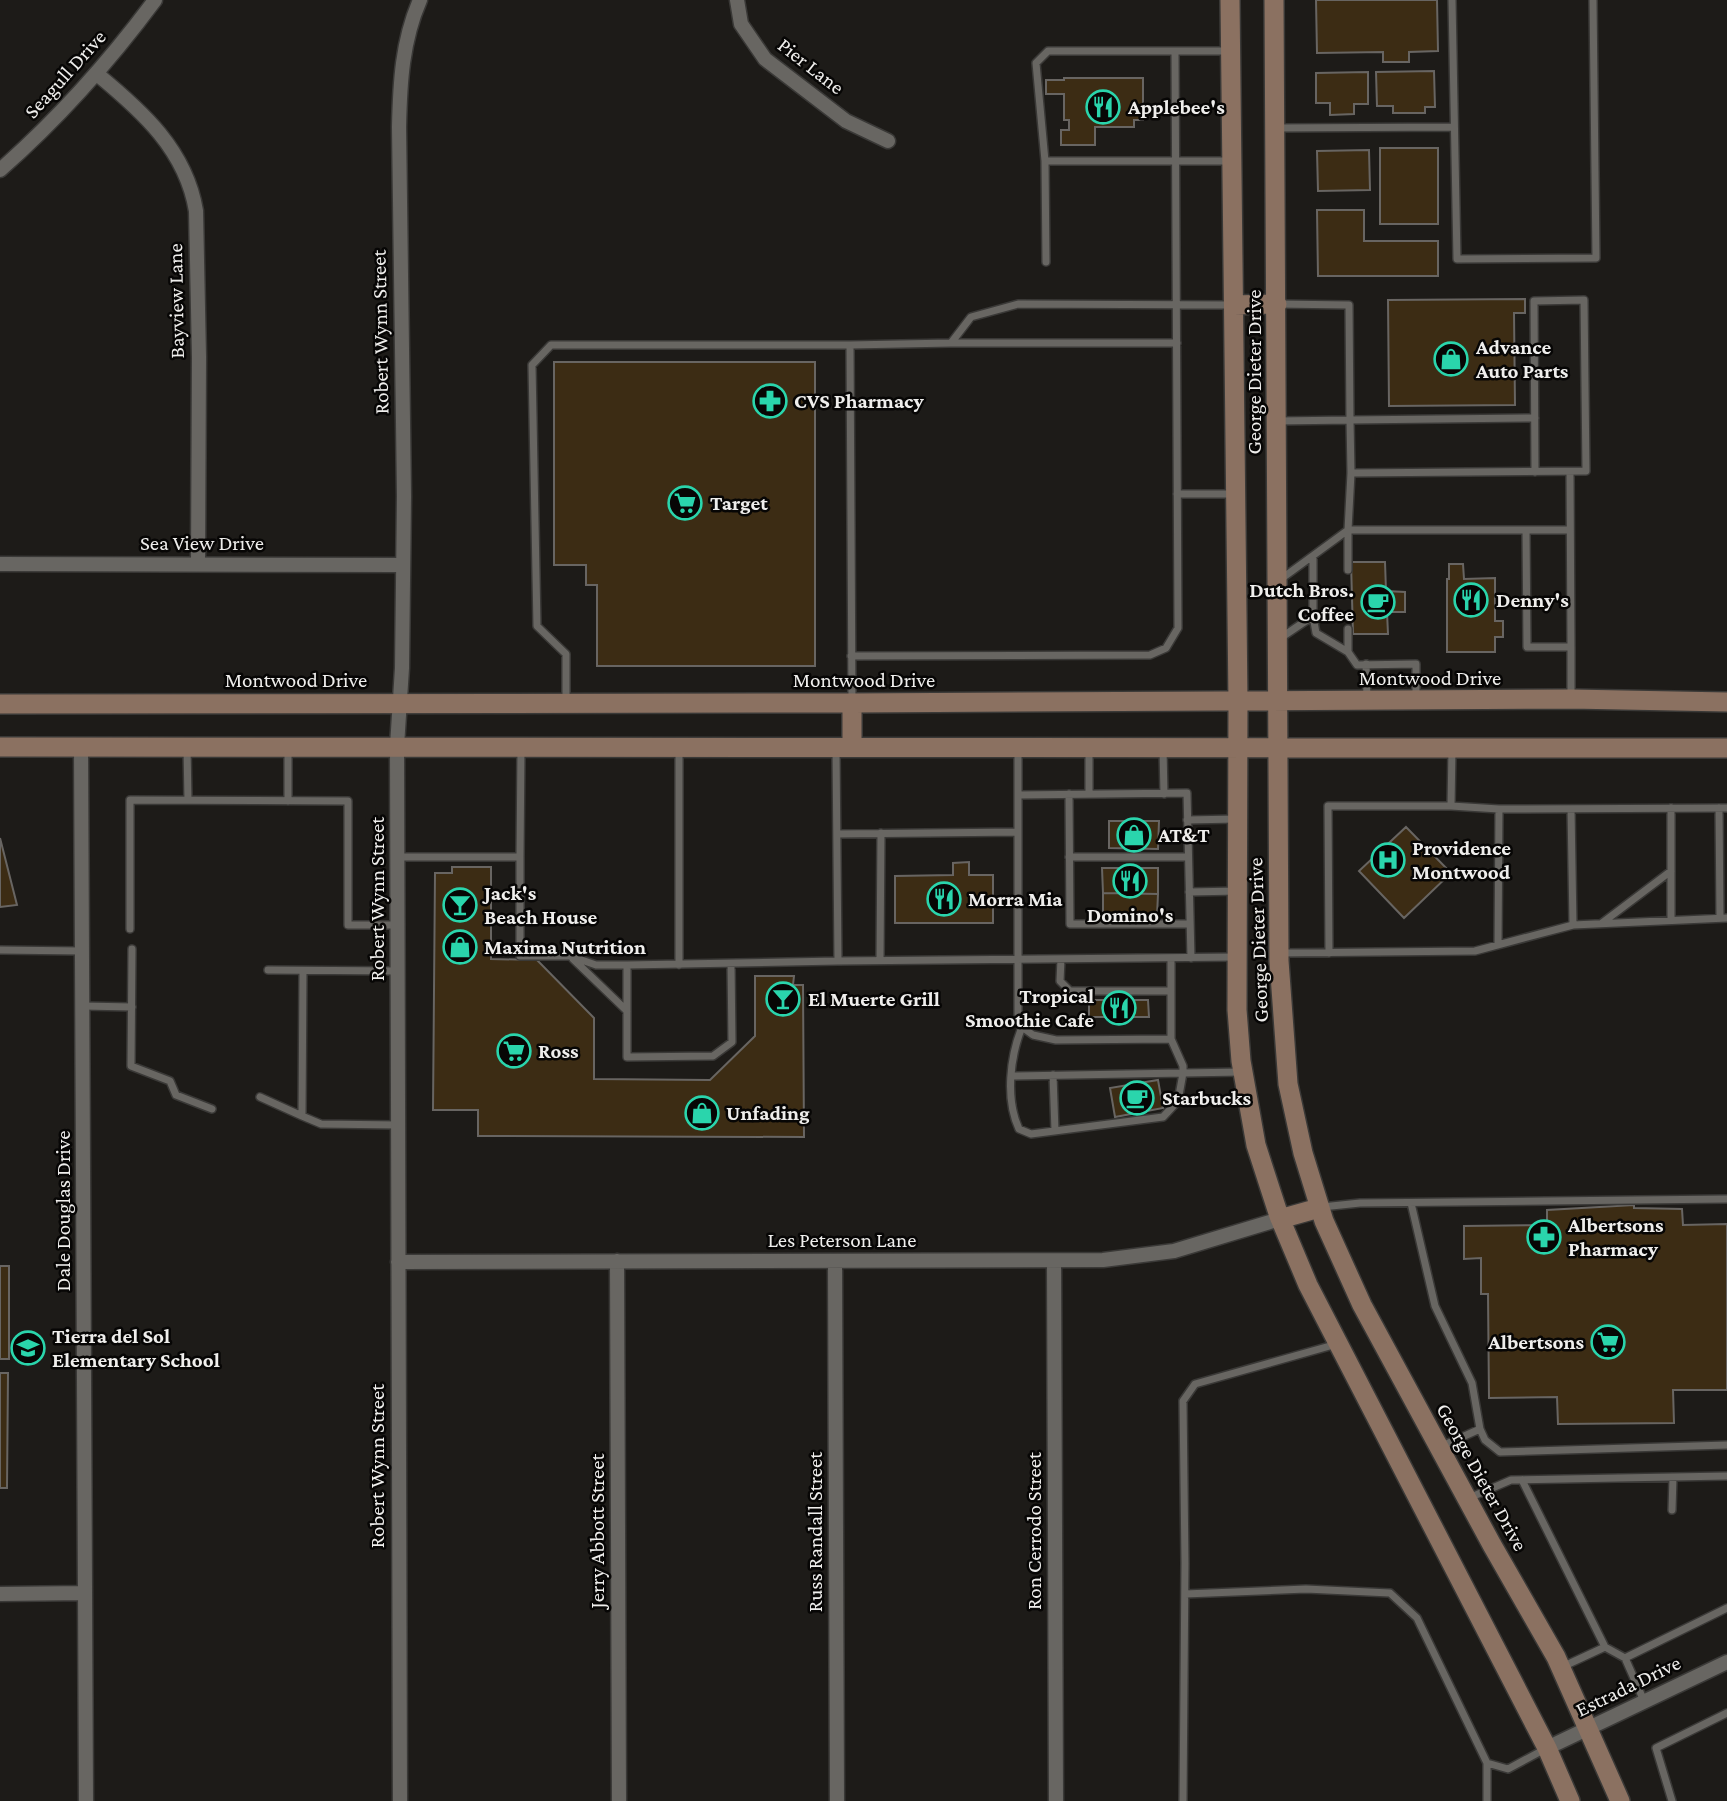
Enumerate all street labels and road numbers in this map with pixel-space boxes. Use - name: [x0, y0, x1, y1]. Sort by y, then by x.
- street label: Seagull Drive: [19, 25, 111, 123]
- street label: Pier Lane: [773, 33, 849, 99]
- street label: Bayview Lane: [163, 243, 189, 359]
- street label: Robert Wynn Street: [367, 248, 393, 414]
- street label: George Dieter Drive: [1242, 289, 1266, 455]
- street label: Sea View Drive: [140, 531, 264, 555]
- street label: Montwood Drive: [1359, 666, 1501, 690]
- street label: Montwood Drive: [225, 668, 367, 692]
- street label: Montwood Drive: [793, 668, 935, 692]
- street label: Robert Wynn Street: [365, 816, 389, 981]
- street label: George Dieter Drive: [1243, 857, 1273, 1023]
- street label: Dale Douglas Drive: [51, 1130, 75, 1292]
- street label: Les Peterson Lane: [767, 1228, 917, 1252]
- street label: Robert Wynn Street: [365, 1383, 389, 1548]
- street label: George Dieter Drive: [1431, 1399, 1533, 1555]
- street label: Russ Randall Street: [803, 1451, 827, 1612]
- street label: Ron Cerrodo Street: [1022, 1451, 1046, 1610]
- street label: Jerry Abbott Street: [585, 1453, 609, 1610]
- street label: Estrada Drive: [1572, 1650, 1684, 1722]

